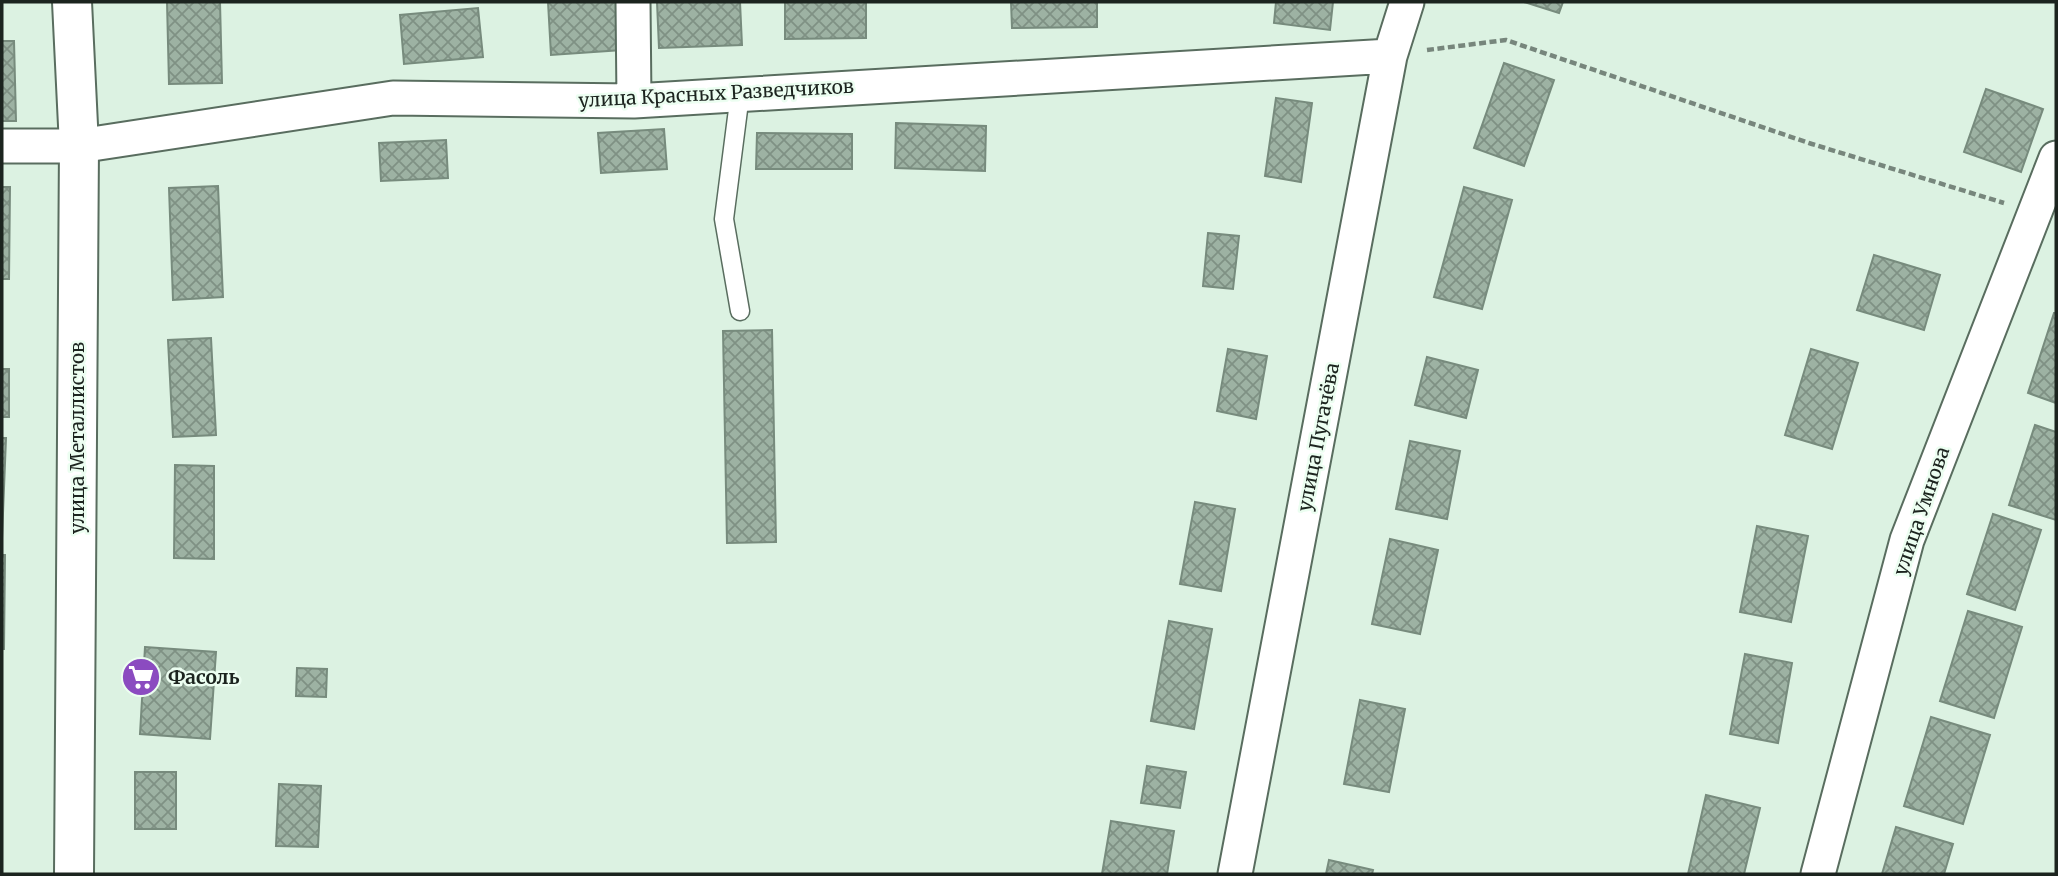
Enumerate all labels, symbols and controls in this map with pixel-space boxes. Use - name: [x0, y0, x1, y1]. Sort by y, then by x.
- street label: улица Красных Разведчиков: [578, 74, 854, 112]
- street label: улица Металлистов: [65, 342, 89, 534]
- street label: улица Пугачёва: [1292, 361, 1344, 513]
- street label: улица Умнова: [1888, 443, 1954, 579]
- supermarket icon: Фасоль: [120, 656, 162, 698]
- place label: Фасоль: [168, 665, 240, 689]

